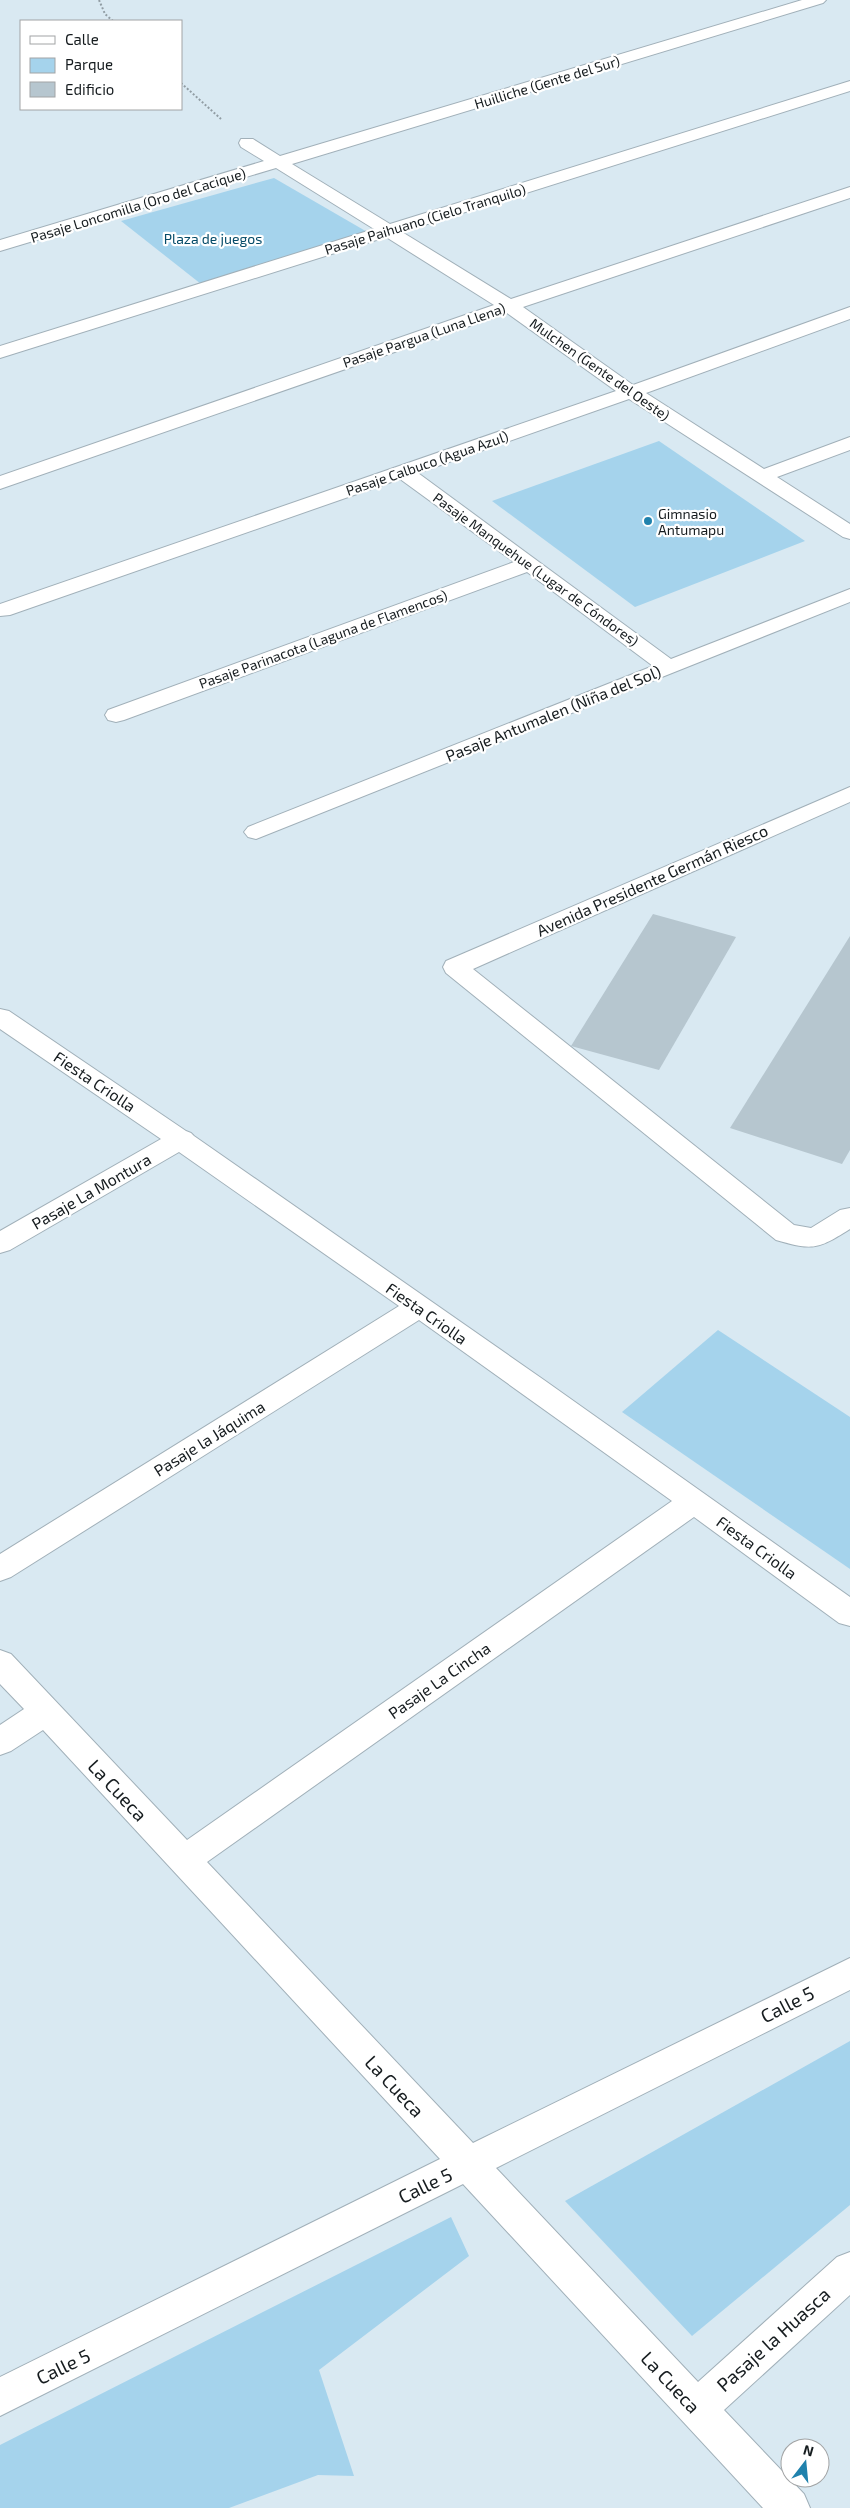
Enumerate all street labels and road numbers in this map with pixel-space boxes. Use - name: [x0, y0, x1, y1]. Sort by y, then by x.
- street label: Huilliche (Gente del Sur): [472, 52, 622, 112]
- street label: Pasaje Loncomilla (Oro del Cacique): [28, 164, 248, 246]
- street label: Pasaje Paihuano (Cielo Tranquilo): [322, 180, 528, 258]
- street label: Pasaje Pargua (Luna Llena): [340, 299, 508, 371]
- street label: Mulchen (Gente del Oeste): [527, 314, 673, 424]
- street label: Pasaje Calbuco (Agua Azul): [344, 427, 510, 499]
- street label: Pasaje Manquehue (Lugar de Cóndores): [430, 489, 642, 649]
- street label: Pasaje Parinacota (Laguna de Flamencos): [197, 586, 449, 692]
- street label: Pasaje Antumalen (Niña del Sol): [443, 661, 664, 766]
- street label: Avenida Presidente Germán Riesco: [533, 820, 771, 940]
- street label: Fiesta Criolla: [50, 1047, 140, 1115]
- street label: Pasaje La Montura: [28, 1149, 155, 1234]
- street label: Fiesta Criolla: [383, 1278, 471, 1348]
- street label: Pasaje la Jáquima: [150, 1396, 269, 1481]
- street label: Fiesta Criolla: [713, 1512, 801, 1582]
- street label: Pasaje La Cincha: [384, 1638, 494, 1723]
- street label: La Cueca: [84, 1754, 152, 1826]
- street label: Calle 5: [756, 1981, 818, 2027]
- street label: La Cueca: [361, 2050, 429, 2122]
- street label: Calle 5: [394, 2162, 456, 2208]
- street label: Pasaje la Huasca: [712, 2282, 834, 2396]
- street label: Calle 5: [32, 2343, 94, 2389]
- street label: La Cueca: [637, 2346, 705, 2418]

